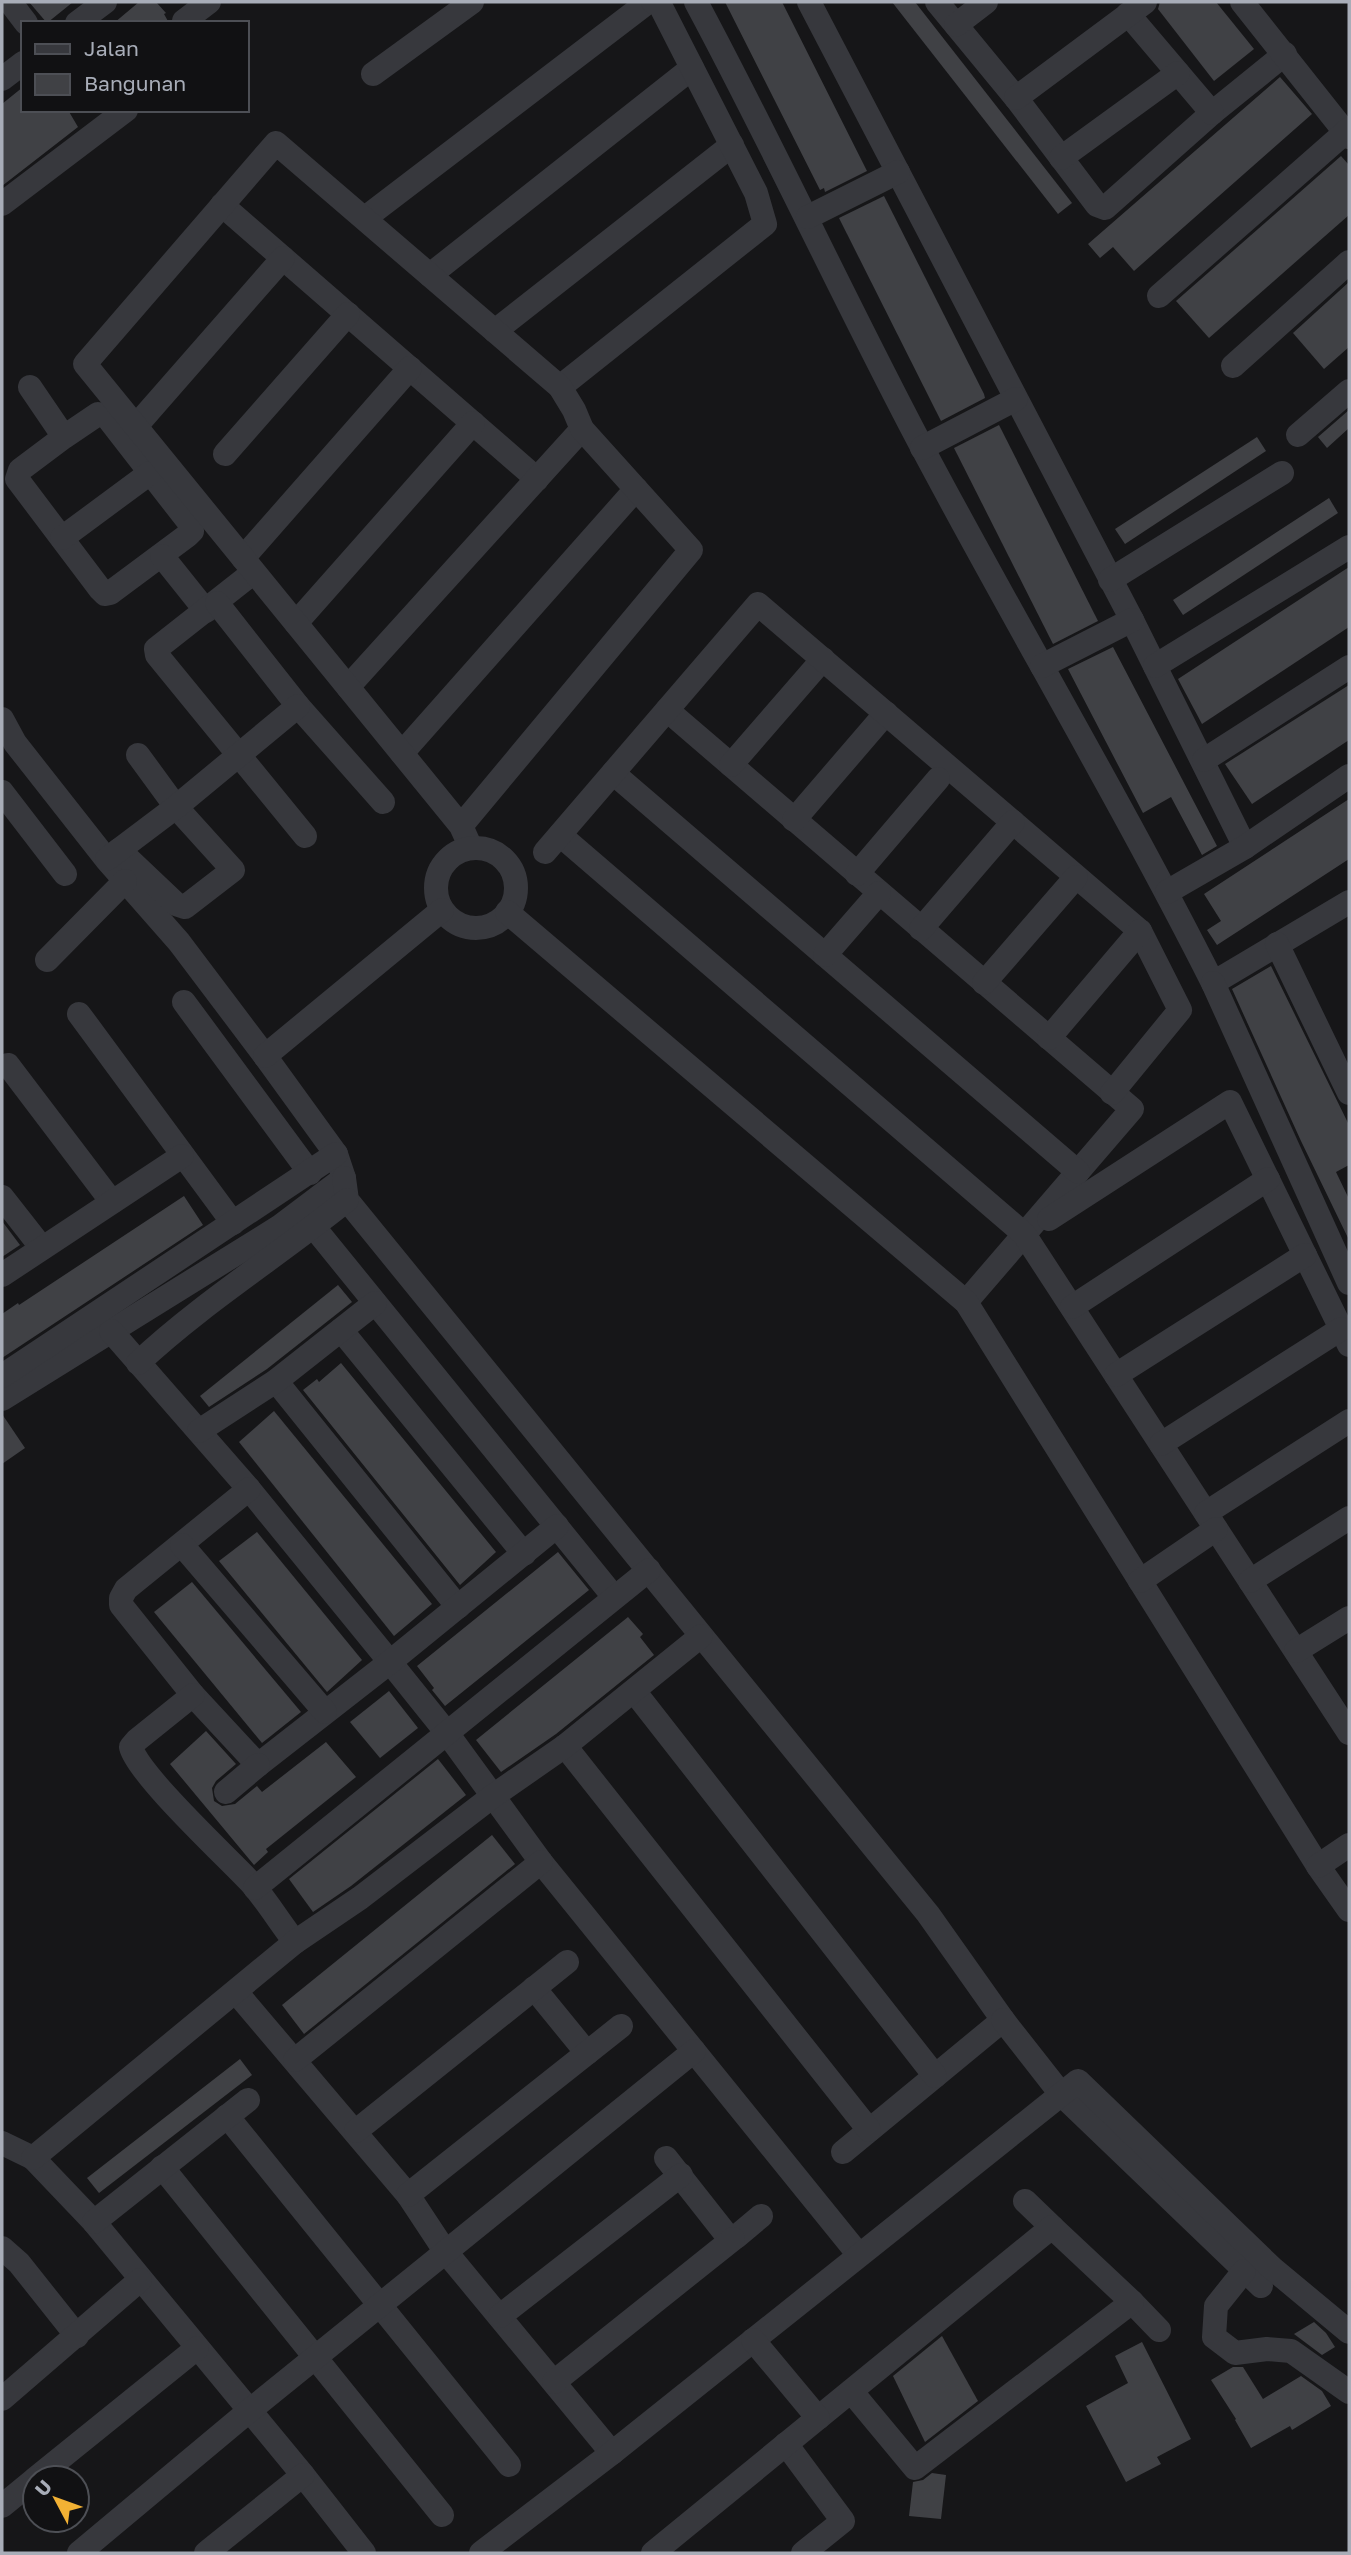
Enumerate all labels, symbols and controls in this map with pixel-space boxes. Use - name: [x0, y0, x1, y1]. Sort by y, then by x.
- legend: [21, 21, 248, 112]
- text: Jalan: [84, 35, 139, 61]
- text: Bangunan: [84, 70, 186, 96]
- north arrow: [21, 2464, 91, 2534]
- text: U: [30, 2475, 56, 2500]

